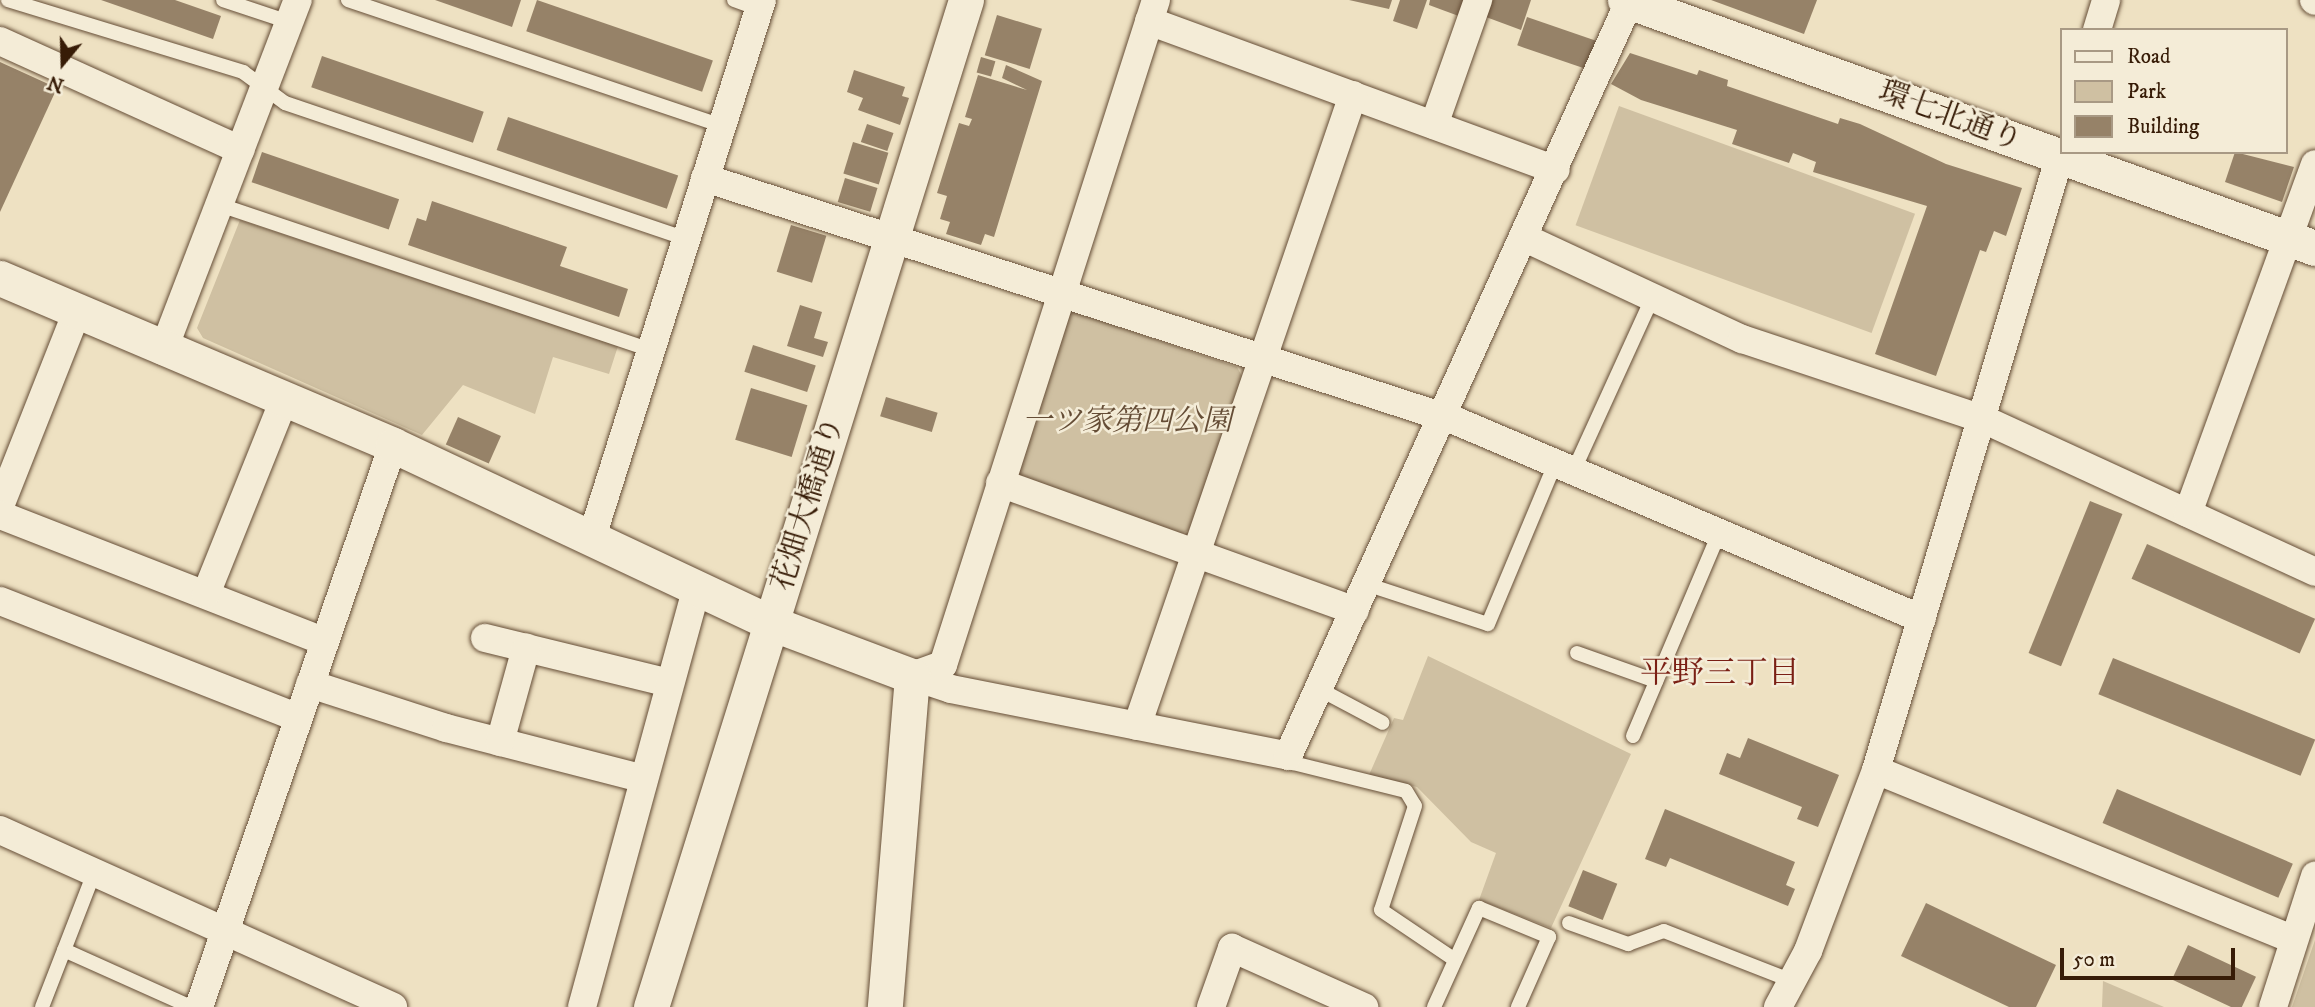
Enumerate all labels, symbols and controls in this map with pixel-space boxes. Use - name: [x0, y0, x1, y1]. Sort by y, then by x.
- north arrow: [28, 28, 98, 98]
- legend: [2060, 28, 2287, 154]
- text: Road: [2127, 44, 2171, 70]
- text: N: [45, 70, 67, 97]
- street label: 環七北通り: [1873, 74, 2027, 160]
- text: Park: [2127, 79, 2166, 105]
- text: Building: [2127, 114, 2199, 140]
- park label: 一ツ家第四公園: [1022, 404, 1232, 440]
- street label: 花畑大橋通り: [765, 413, 853, 595]
- district label: 平野三丁目: [1640, 655, 1800, 693]
- scale bar: [2063, 934, 2238, 978]
- text: 50 m: [2073, 947, 2115, 973]

